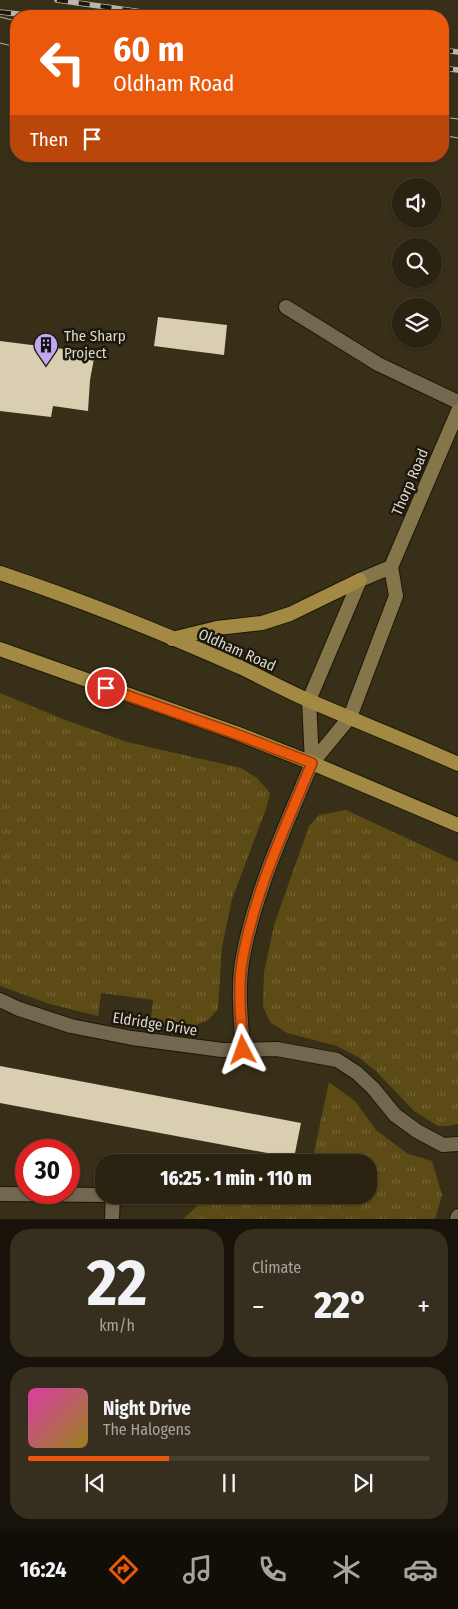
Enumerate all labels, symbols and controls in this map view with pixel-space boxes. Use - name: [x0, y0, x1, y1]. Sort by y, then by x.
- text: 60 m: [113, 28, 184, 70]
- icon: left: [30, 30, 95, 95]
- text: Oldham Road: [113, 70, 234, 97]
- icon: arrive: [78, 125, 106, 153]
- text: Then: [30, 128, 68, 151]
- map controls: [392, 178, 442, 348]
- button: sound: [392, 178, 442, 228]
- button: search: [392, 238, 442, 288]
- button: layers: [392, 298, 442, 348]
- place label: The Sharp Project: [64, 327, 126, 362]
- building icon: The Sharp Project: [33, 332, 59, 366]
- street label: Thorp Road: [388, 446, 432, 518]
- street label: Oldham Road: [196, 625, 278, 675]
- pin: [85, 667, 127, 709]
- icon: arrive: [92, 674, 120, 702]
- street label: Eldridge Drive: [111, 1008, 199, 1040]
- position arrow: [216, 1023, 268, 1075]
- speed limit sign: 30: [15, 1139, 80, 1204]
- text: 16:25 · 1 min · 110 m: [160, 1167, 312, 1190]
- text: 22: [87, 1244, 147, 1322]
- text: Climate: [252, 1258, 301, 1277]
- text: 22°: [314, 1282, 368, 1328]
- text: −: [252, 1290, 265, 1323]
- text: +: [417, 1290, 430, 1323]
- text: km/h: [99, 1316, 135, 1335]
- text: Night Drive: [103, 1397, 191, 1420]
- text: The Halogens: [103, 1420, 191, 1439]
- icon: previous: [81, 1469, 109, 1497]
- icon: pause: [215, 1469, 243, 1497]
- icon: next: [349, 1469, 377, 1497]
- icon: directions: [106, 1552, 141, 1587]
- icon: music: [180, 1552, 215, 1587]
- icon: phone: [255, 1552, 290, 1587]
- icon: climate: [329, 1552, 364, 1587]
- icon: car: [403, 1552, 438, 1587]
- text: 16:24: [20, 1556, 67, 1583]

